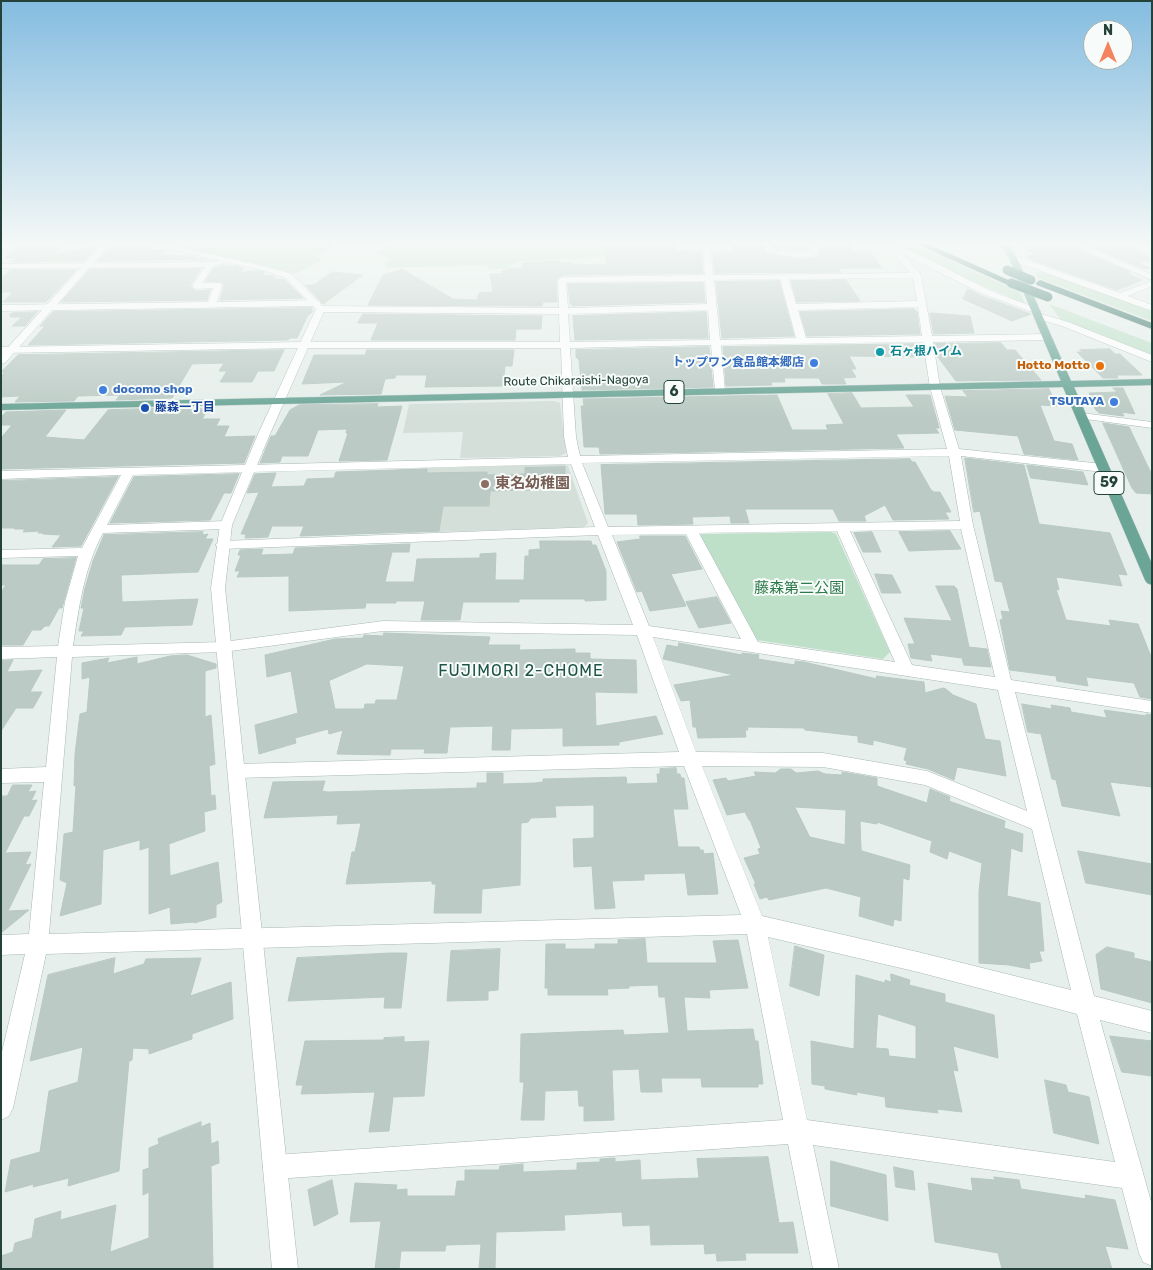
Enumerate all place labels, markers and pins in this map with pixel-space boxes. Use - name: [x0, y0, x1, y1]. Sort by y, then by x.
- place label: 石ヶ根ハイム: [890, 345, 962, 359]
- marker: 石ヶ根ハイム: [874, 346, 886, 358]
- place label: トップワン食品館本郷店: [672, 356, 804, 370]
- marker: トップワン食品館本郷店: [808, 357, 820, 369]
- place label: Hotto Motto: [1017, 359, 1090, 373]
- marker: Hotto Motto: [1094, 360, 1106, 372]
- place label: docomo shop: [113, 383, 193, 397]
- marker: docomo shop: [97, 384, 109, 396]
- place label: TSUTAYA: [1050, 395, 1104, 409]
- marker: TSUTAYA: [1108, 396, 1120, 408]
- place label: 藤森一丁目: [155, 401, 215, 415]
- marker: 藤森一丁目: [139, 402, 151, 414]
- place label: 東名幼稚園: [495, 475, 570, 493]
- marker: 東名幼稚園: [479, 478, 491, 490]

